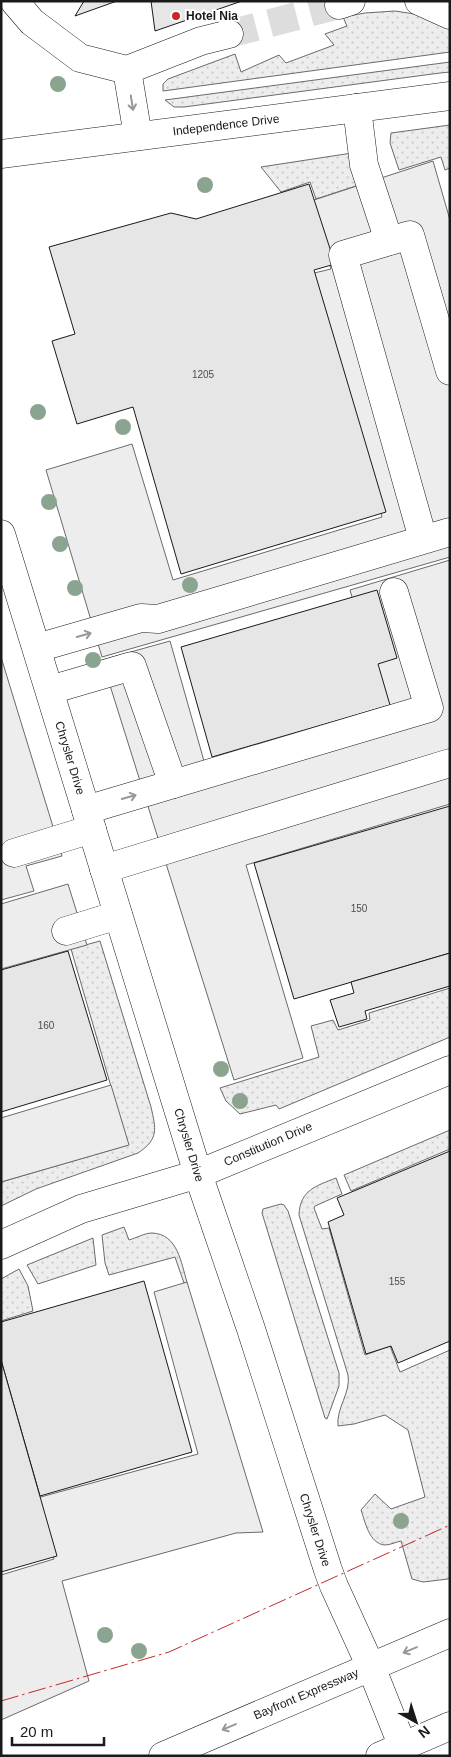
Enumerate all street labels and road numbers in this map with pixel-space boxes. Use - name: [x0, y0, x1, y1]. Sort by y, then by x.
- street label: Independence Drive: [172, 111, 280, 138]
- street label: Chrysler Drive: [52, 720, 88, 797]
- street label: Chrysler Drive: [171, 1107, 207, 1184]
- street label: Constitution Drive: [222, 1119, 315, 1169]
- street label: Chrysler Drive: [297, 1492, 334, 1569]
- street label: Bayfront Expressway: [251, 1666, 361, 1722]

